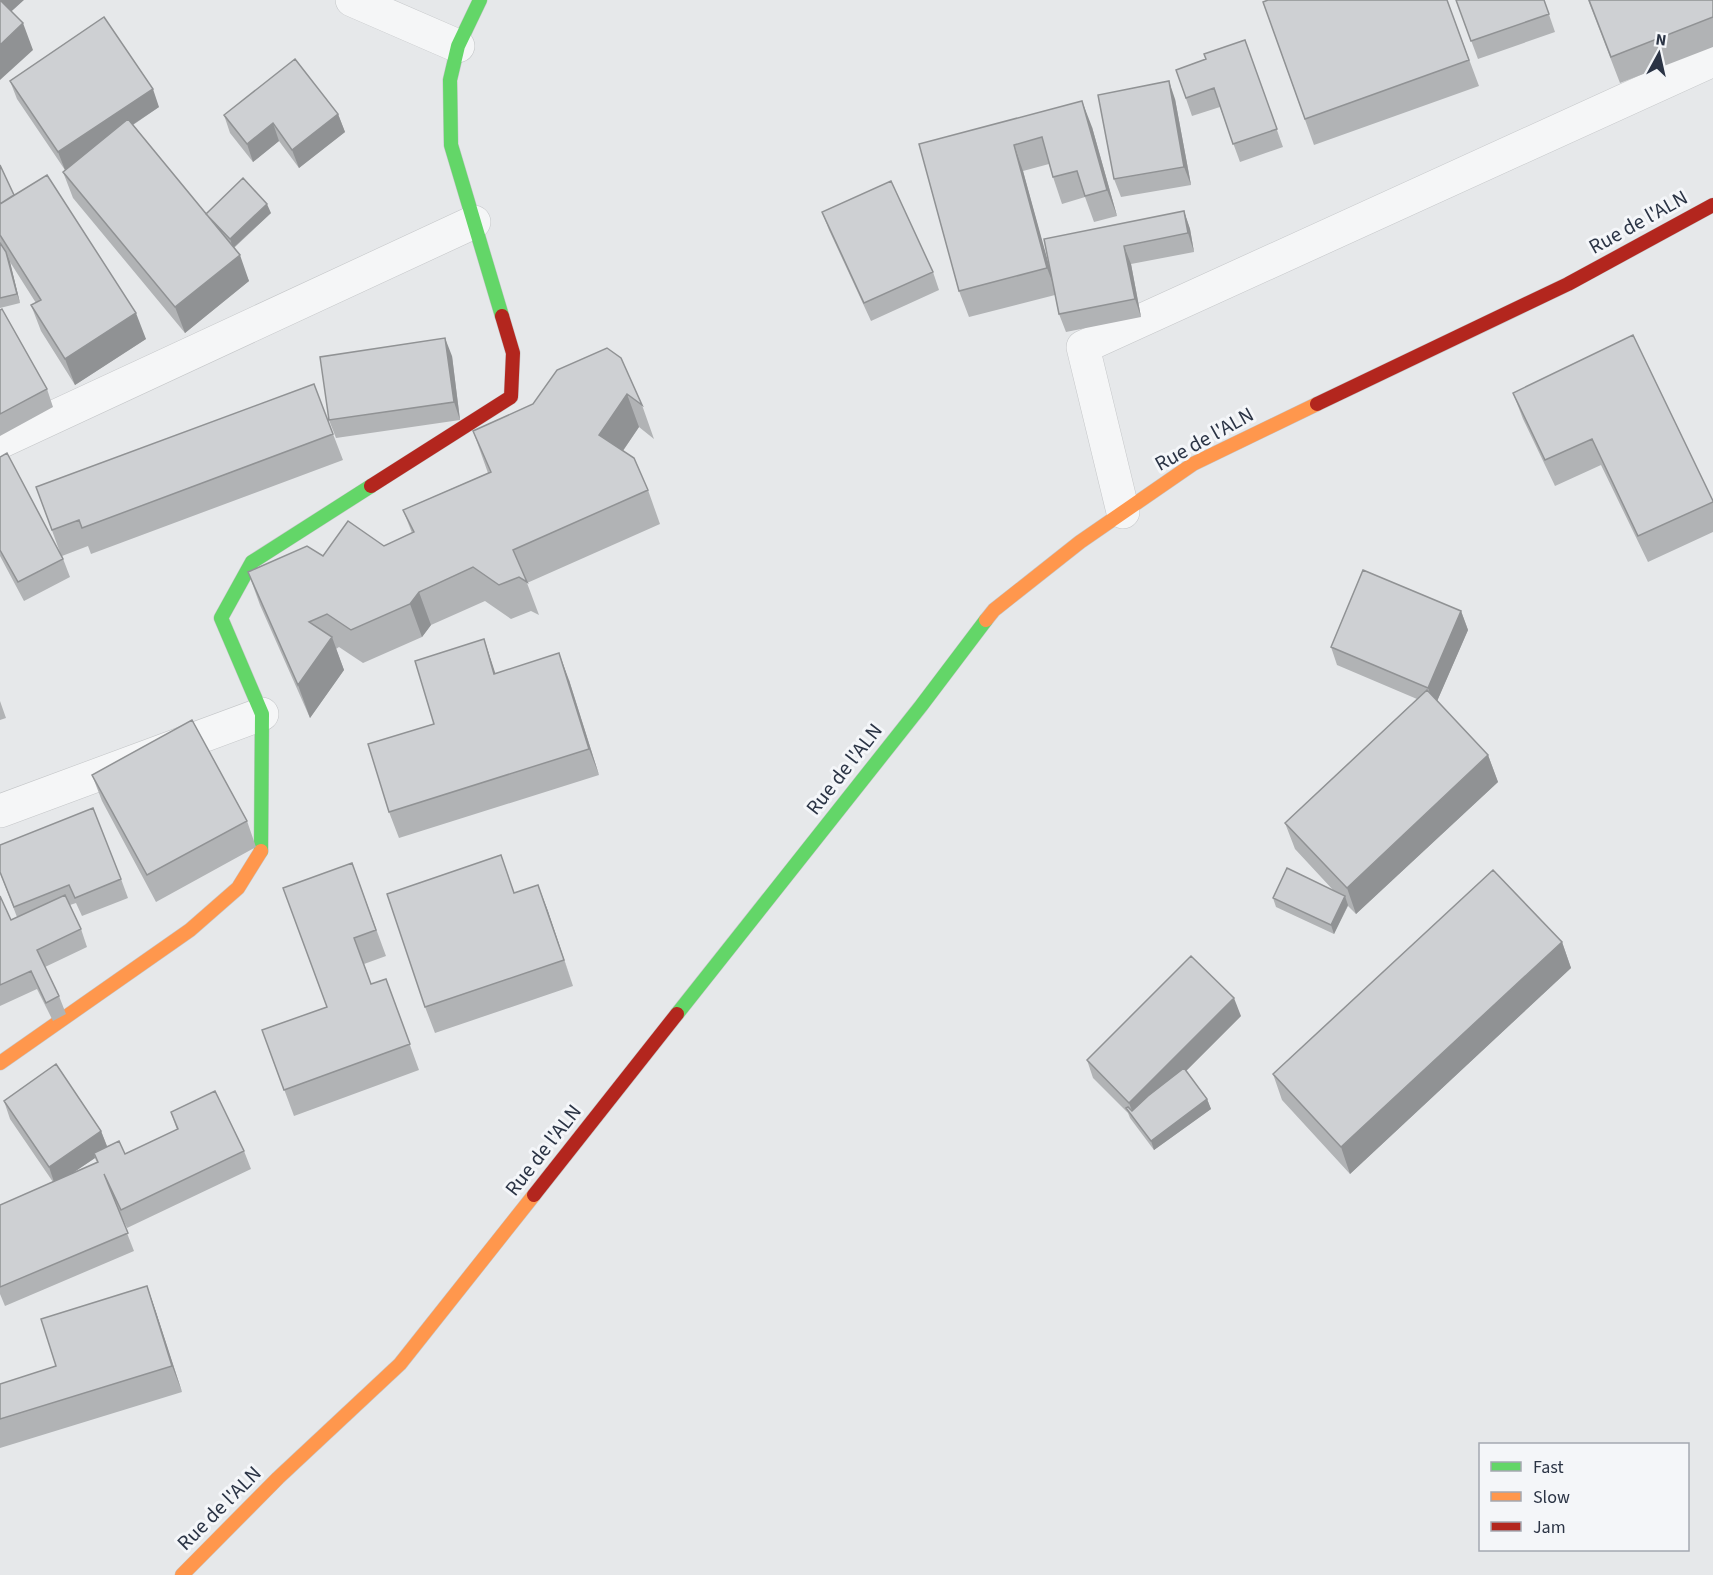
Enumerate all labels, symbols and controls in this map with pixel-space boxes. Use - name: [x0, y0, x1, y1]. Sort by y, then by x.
- north arrow: [1629, 24, 1689, 84]
- text: N: [1654, 29, 1668, 52]
- street label: Rue de l'ALN: [1583, 182, 1693, 262]
- street label: Rue de l'ALN: [1149, 399, 1259, 479]
- street label: Rue de l'ALN: [799, 717, 889, 821]
- street label: Rue de l'ALN: [498, 1098, 588, 1202]
- legend: [1479, 1443, 1689, 1551]
- text: Fast: [1533, 1455, 1564, 1480]
- street label: Rue de l'ALN: [170, 1459, 268, 1557]
- text: Slow: [1533, 1485, 1570, 1510]
- text: Jam: [1533, 1515, 1566, 1540]

